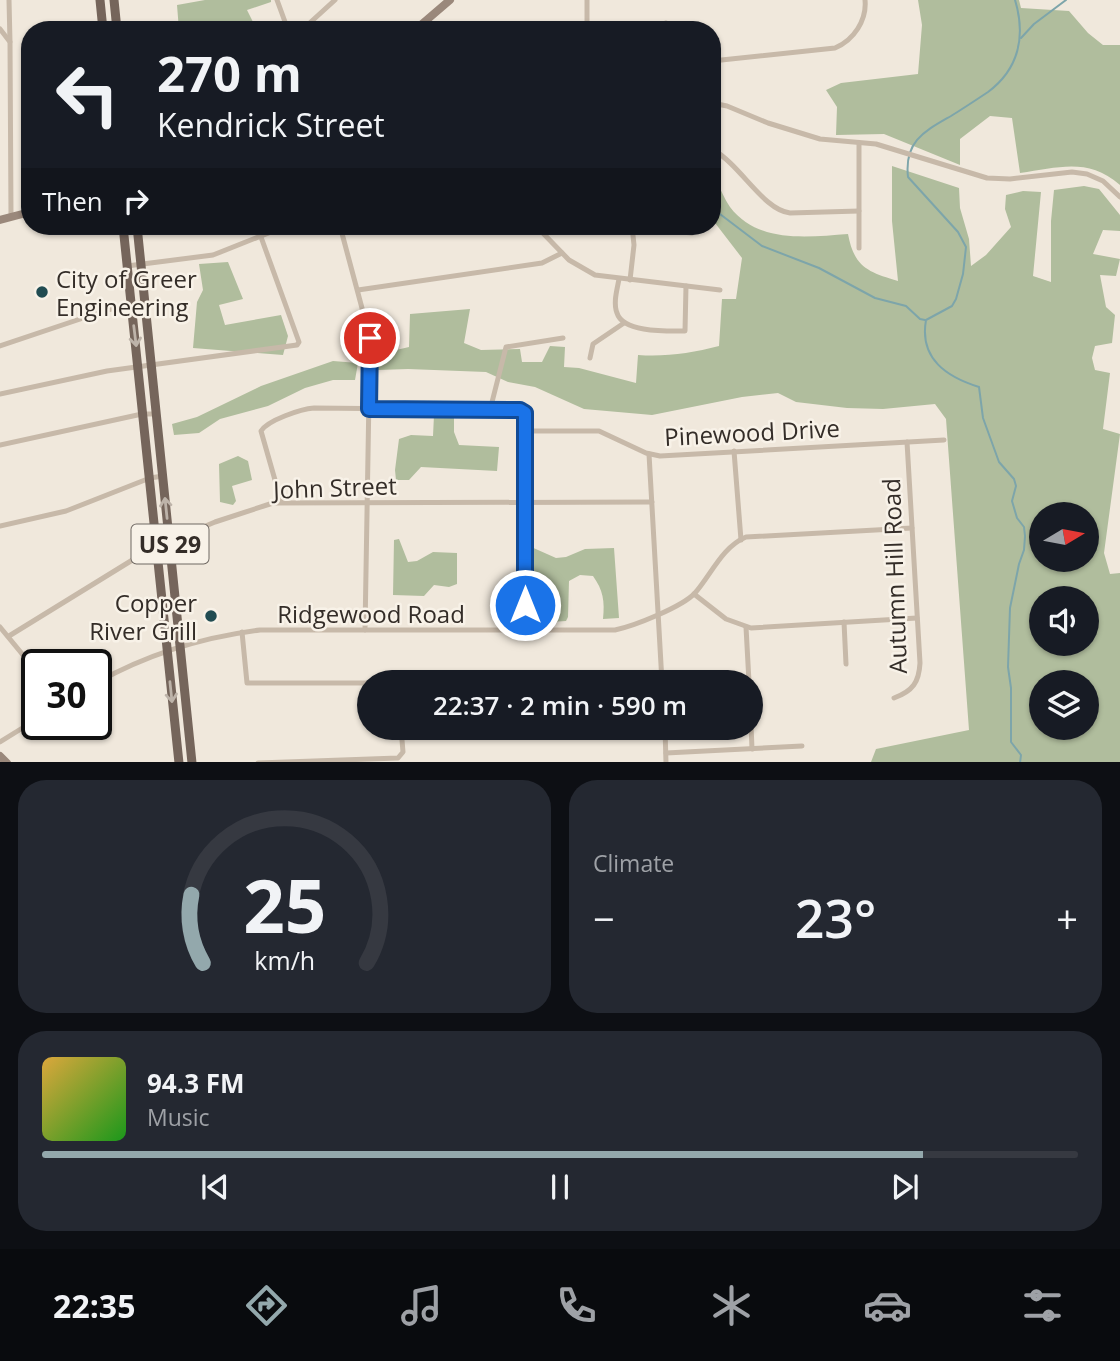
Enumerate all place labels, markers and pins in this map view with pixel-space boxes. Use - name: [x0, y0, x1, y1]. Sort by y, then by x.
- place label: City of Greer Engineering: [56, 262, 197, 323]
- marker: City of Greer Engineering: [34, 284, 50, 300]
- pin: [340, 308, 400, 368]
- place label: Copper River Grill: [89, 586, 197, 647]
- marker: Copper River Grill: [203, 608, 219, 624]

